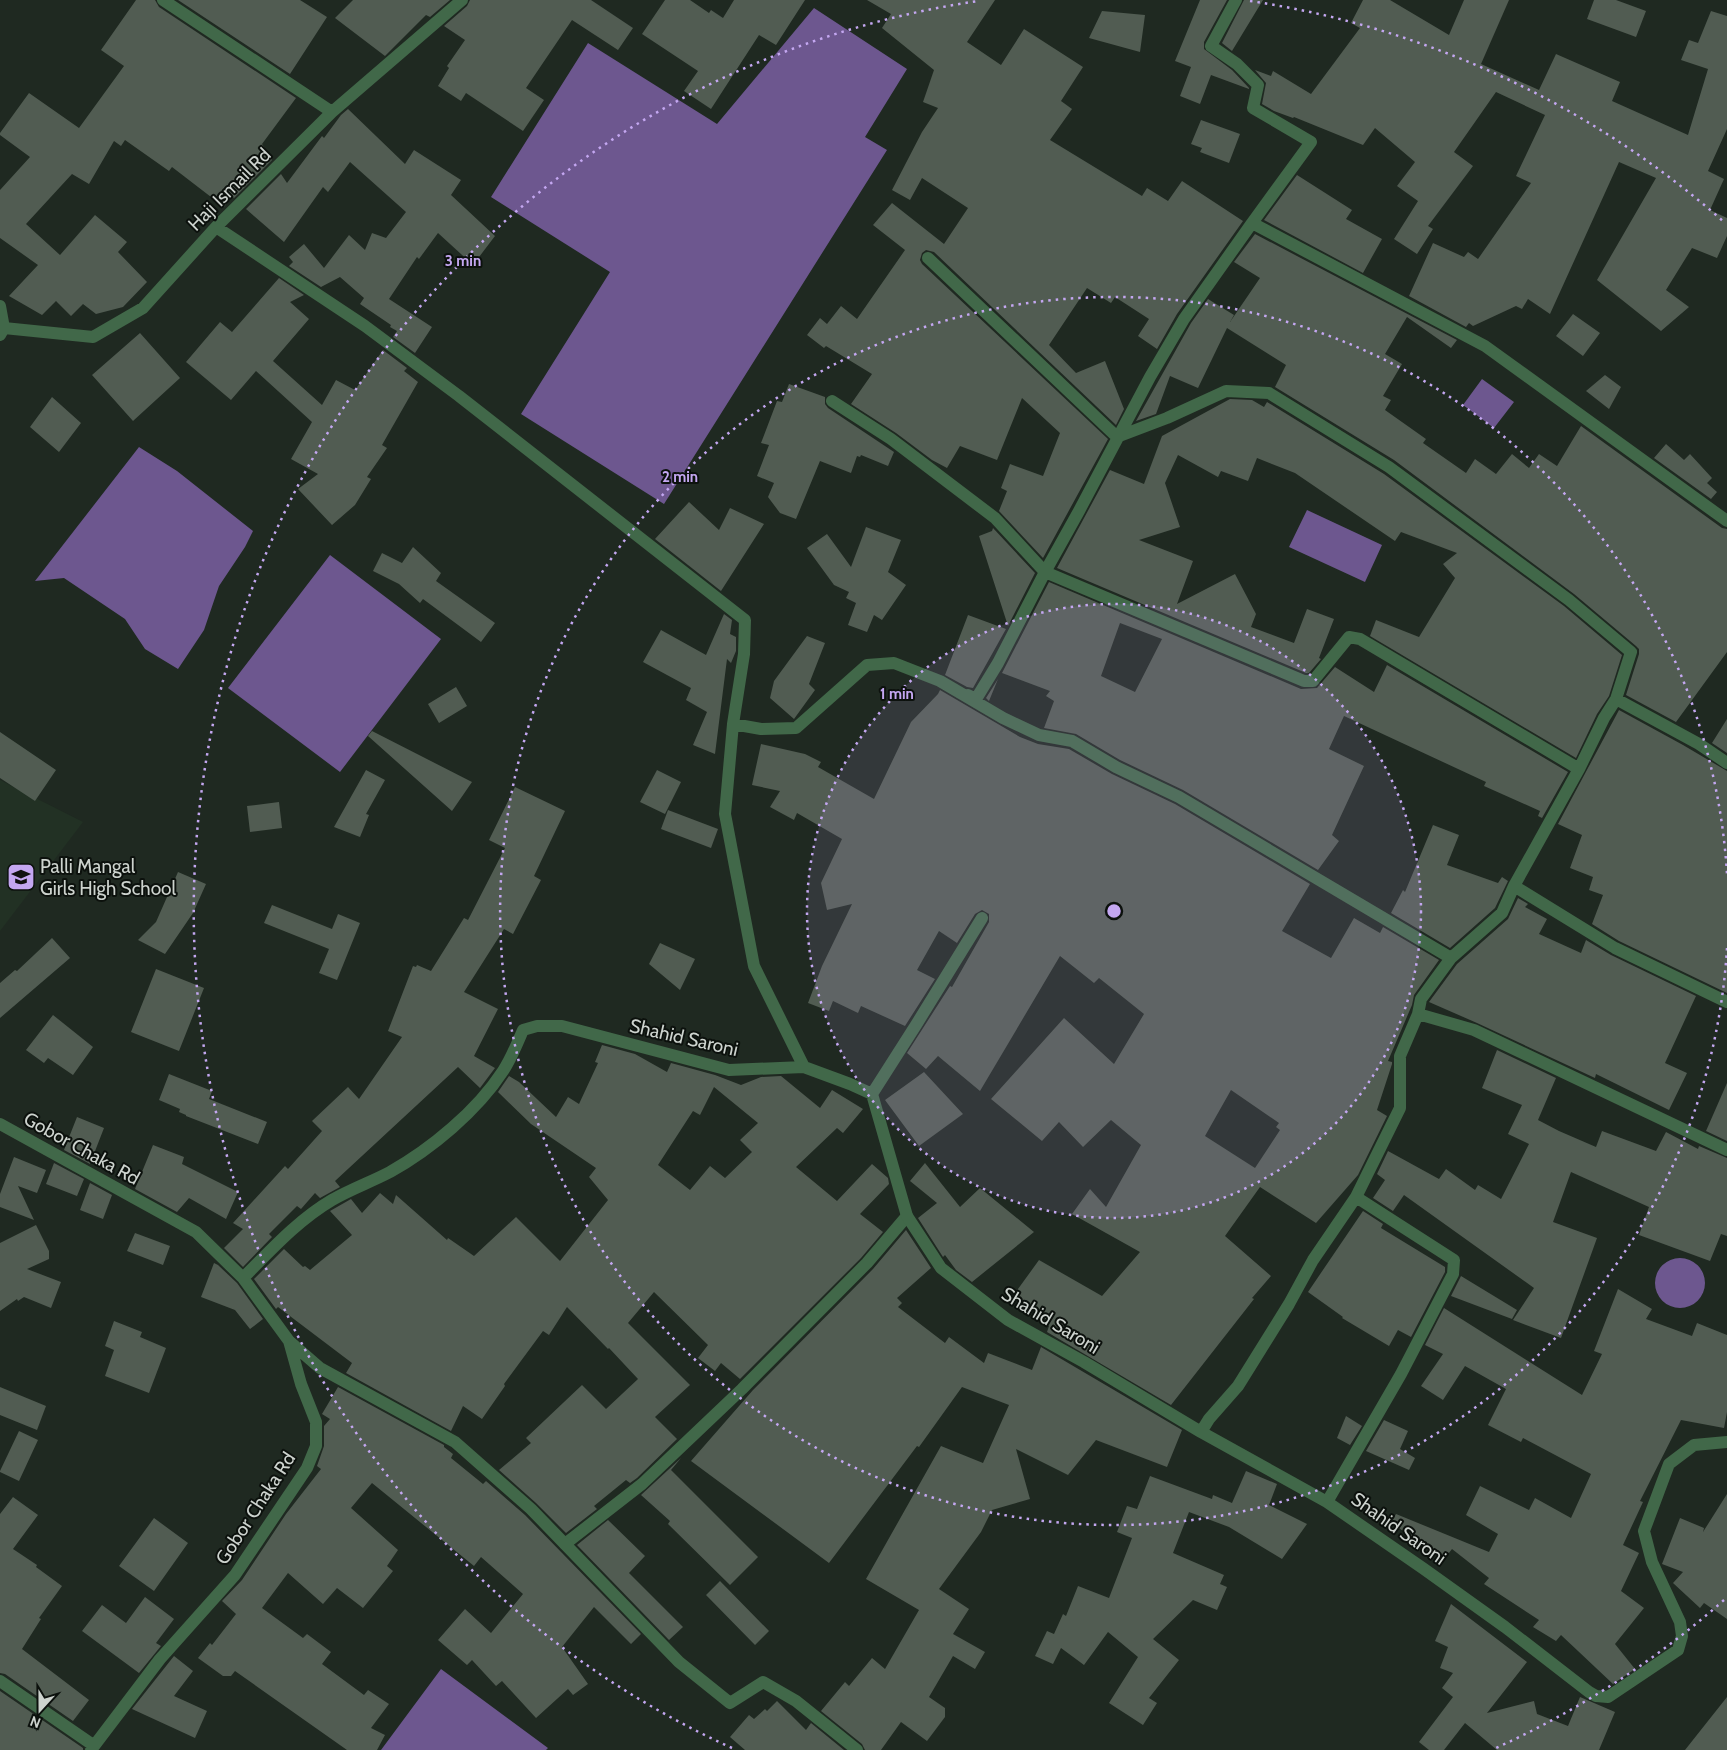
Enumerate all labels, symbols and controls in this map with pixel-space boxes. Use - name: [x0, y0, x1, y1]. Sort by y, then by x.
- street label: Haji Ismail Rd: [183, 143, 275, 235]
- text: 3 min: [445, 252, 481, 270]
- text: 2 min: [662, 468, 698, 486]
- text: 1 min: [880, 685, 914, 703]
- place label: Palli Mangal Girls High School: [40, 855, 177, 900]
- school or university icon: Palli Mangal Girls High School: [6, 862, 36, 892]
- centre of rings: [1105, 902, 1123, 920]
- street label: Shahid Saroni: [627, 1014, 740, 1061]
- street label: Gobor Chaka Rd: [20, 1107, 144, 1190]
- street label: Shahid Saroni: [997, 1282, 1104, 1359]
- street label: Gobor Chaka Rd: [211, 1448, 300, 1569]
- street label: Shahid Saroni: [1347, 1487, 1451, 1570]
- north arrow: [15, 1685, 65, 1735]
- text: N: [27, 1712, 43, 1732]

